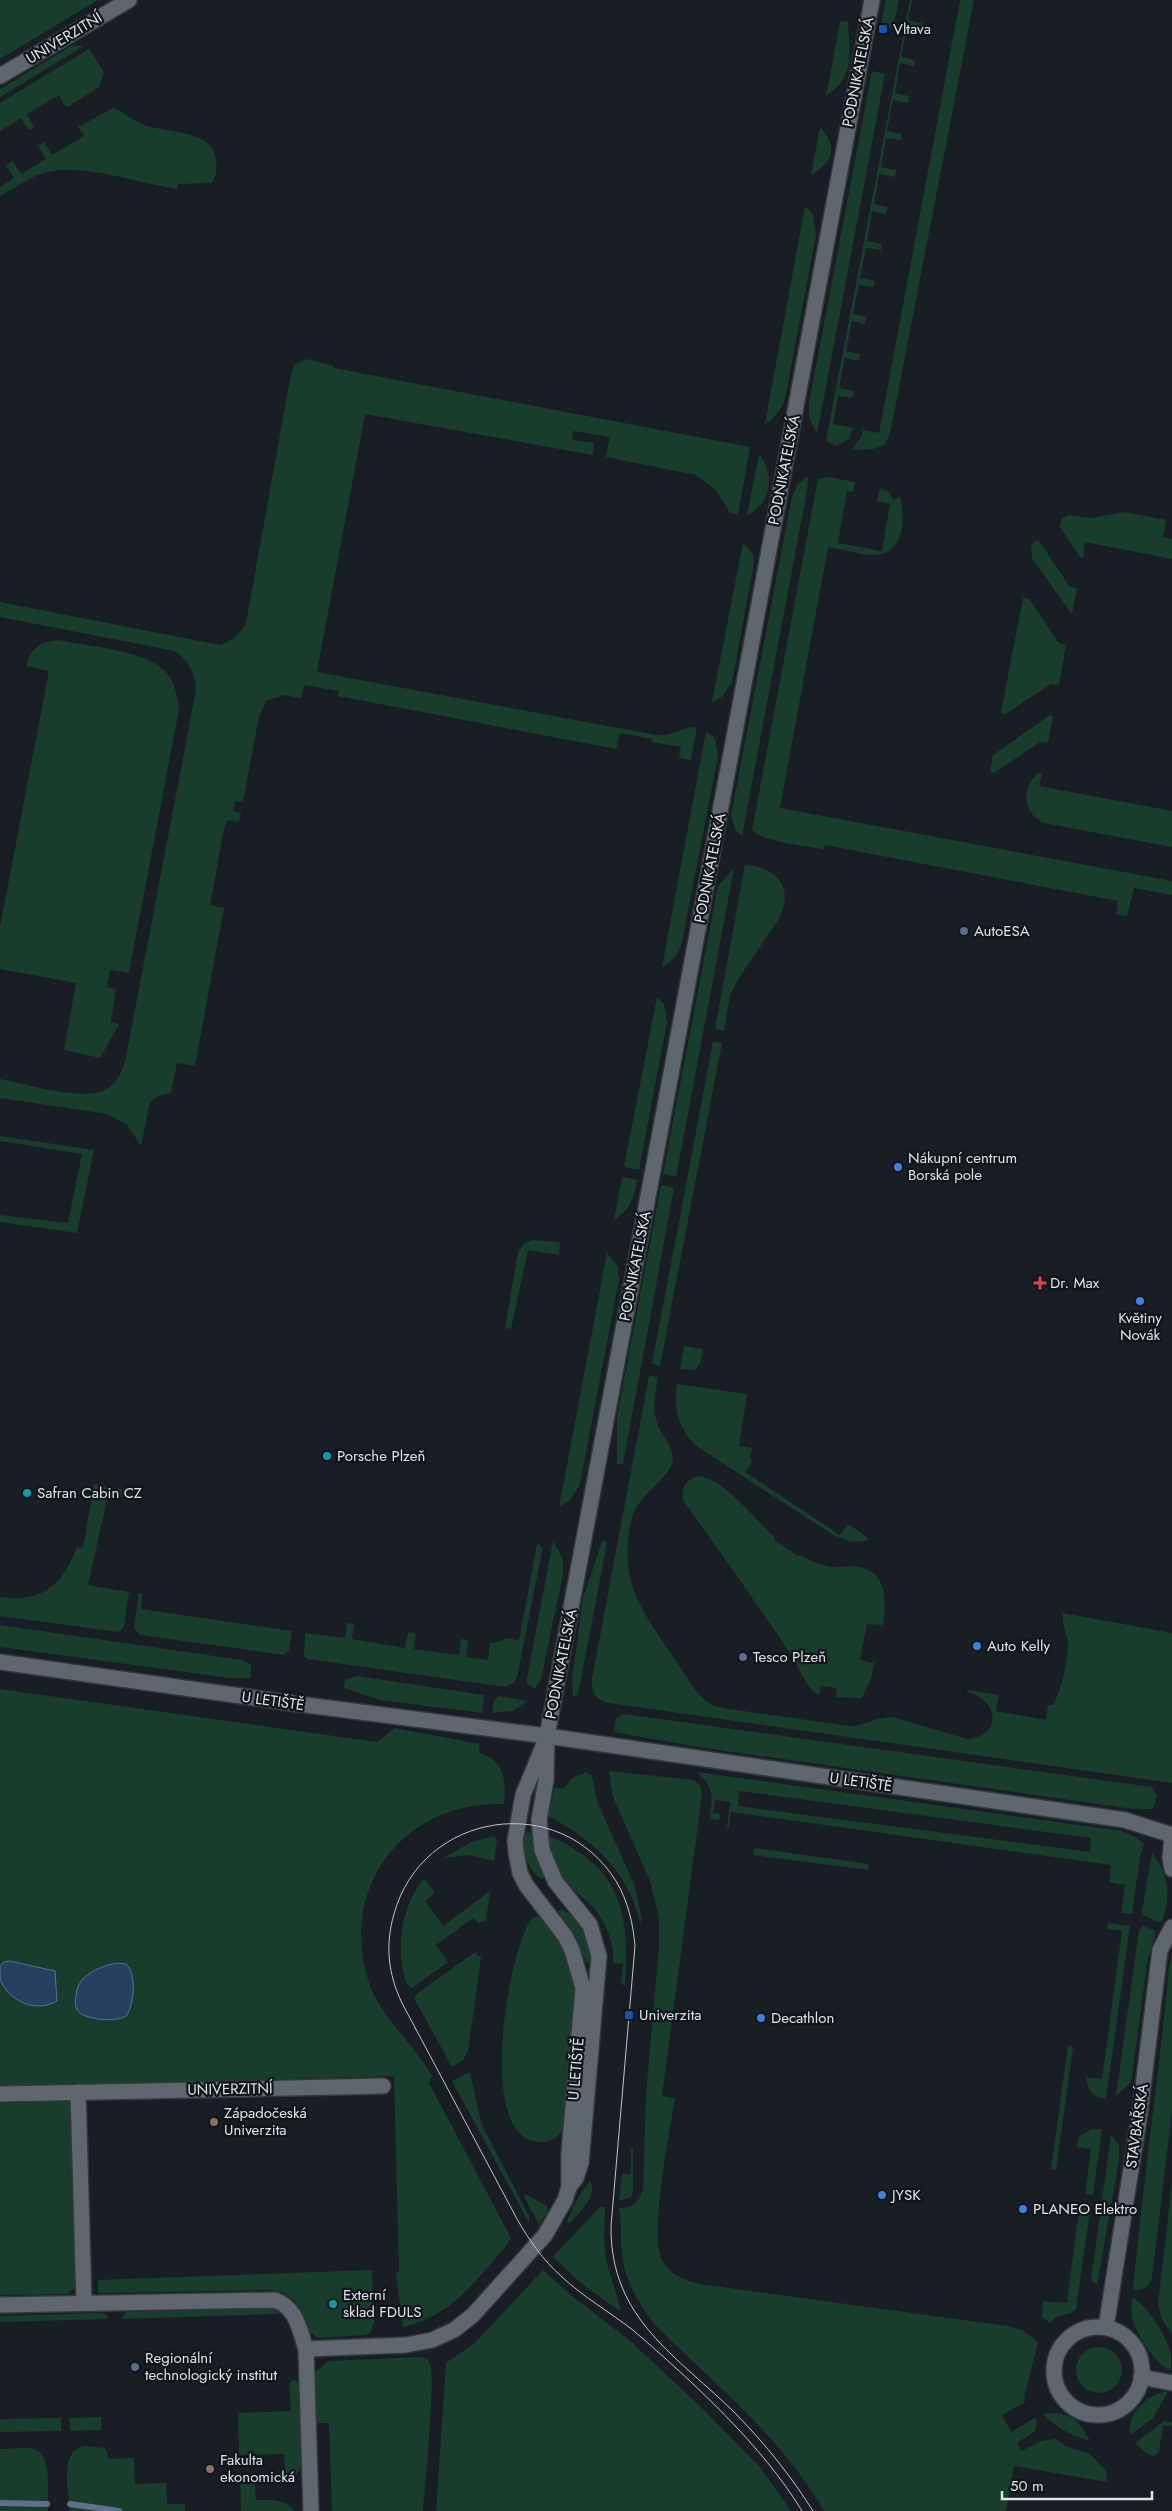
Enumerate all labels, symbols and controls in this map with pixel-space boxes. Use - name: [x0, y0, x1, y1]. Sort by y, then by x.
- street label: UNIVERZITNÍ: [22, 6, 107, 69]
- street label: PODNIKATELSKÁ: [837, 15, 879, 129]
- place label: Vltava: [893, 18, 931, 40]
- marker: Vltava: [877, 23, 889, 35]
- street label: PODNIKATELSKÁ: [763, 413, 805, 527]
- street label: PODNIKATELSKÁ: [689, 811, 731, 925]
- place label: AutoESA: [974, 920, 1030, 942]
- marker: AutoESA: [958, 925, 970, 937]
- place label: Nákupní centrum Borská pole: [908, 1147, 1017, 1186]
- marker: Nákupní centrum Borská pole: [892, 1161, 904, 1173]
- street label: PODNIKATELSKÁ: [614, 1209, 656, 1323]
- place label: Dr. Max: [1050, 1272, 1100, 1294]
- marker: Dr. Max: [1034, 1277, 1046, 1289]
- marker: Květiny Novák: [1134, 1295, 1146, 1307]
- place label: Květiny Novák: [1118, 1307, 1162, 1346]
- place label: Porsche Plzeň: [337, 1445, 425, 1467]
- marker: Porsche Plzeň: [321, 1450, 333, 1462]
- place label: Safran Cabin CZ: [37, 1482, 142, 1504]
- marker: Safran Cabin CZ: [21, 1487, 33, 1499]
- street label: PODNIKATELSKÁ: [540, 1607, 582, 1721]
- place label: Auto Kelly: [987, 1635, 1050, 1657]
- marker: Auto Kelly: [971, 1640, 983, 1652]
- place label: Tesco Plzeň: [753, 1646, 826, 1668]
- marker: Tesco Plzeň: [737, 1651, 749, 1663]
- street label: U LETIŠTĚ: [240, 1686, 306, 1716]
- street label: U LETIŠTĚ: [828, 1767, 894, 1797]
- place label: Univerzita: [639, 2004, 701, 2026]
- place label: Decathlon: [771, 2007, 834, 2029]
- marker: Univerzita: [623, 2009, 635, 2021]
- marker: Decathlon: [755, 2012, 767, 2024]
- street label: U LETIŠTĚ: [562, 2037, 590, 2101]
- street label: UNIVERZITNÍ: [187, 2077, 273, 2101]
- street label: STAVBAŘSKÁ: [1120, 2082, 1154, 2170]
- place label: Západočeská Univerzita: [224, 2102, 307, 2141]
- marker: Západočeská Univerzita: [208, 2116, 220, 2128]
- place label: JYSK: [890, 2184, 921, 2206]
- marker: JYSK: [876, 2189, 888, 2201]
- place label: PLANEO Elektro: [1033, 2198, 1137, 2220]
- marker: PLANEO Elektro: [1017, 2203, 1029, 2215]
- place label: Externí sklad FDULS: [343, 2284, 421, 2323]
- marker: Externí sklad FDULS: [327, 2298, 339, 2310]
- place label: Regionální technologický institut: [145, 2347, 277, 2386]
- marker: Regionální technologický institut: [129, 2361, 141, 2373]
- place label: Fakulta ekonomická: [220, 2449, 295, 2488]
- marker: Fakulta ekonomická: [204, 2463, 216, 2475]
- scale bar: [1002, 2468, 1152, 2500]
- text: 50 m: [1010, 2475, 1044, 2497]

